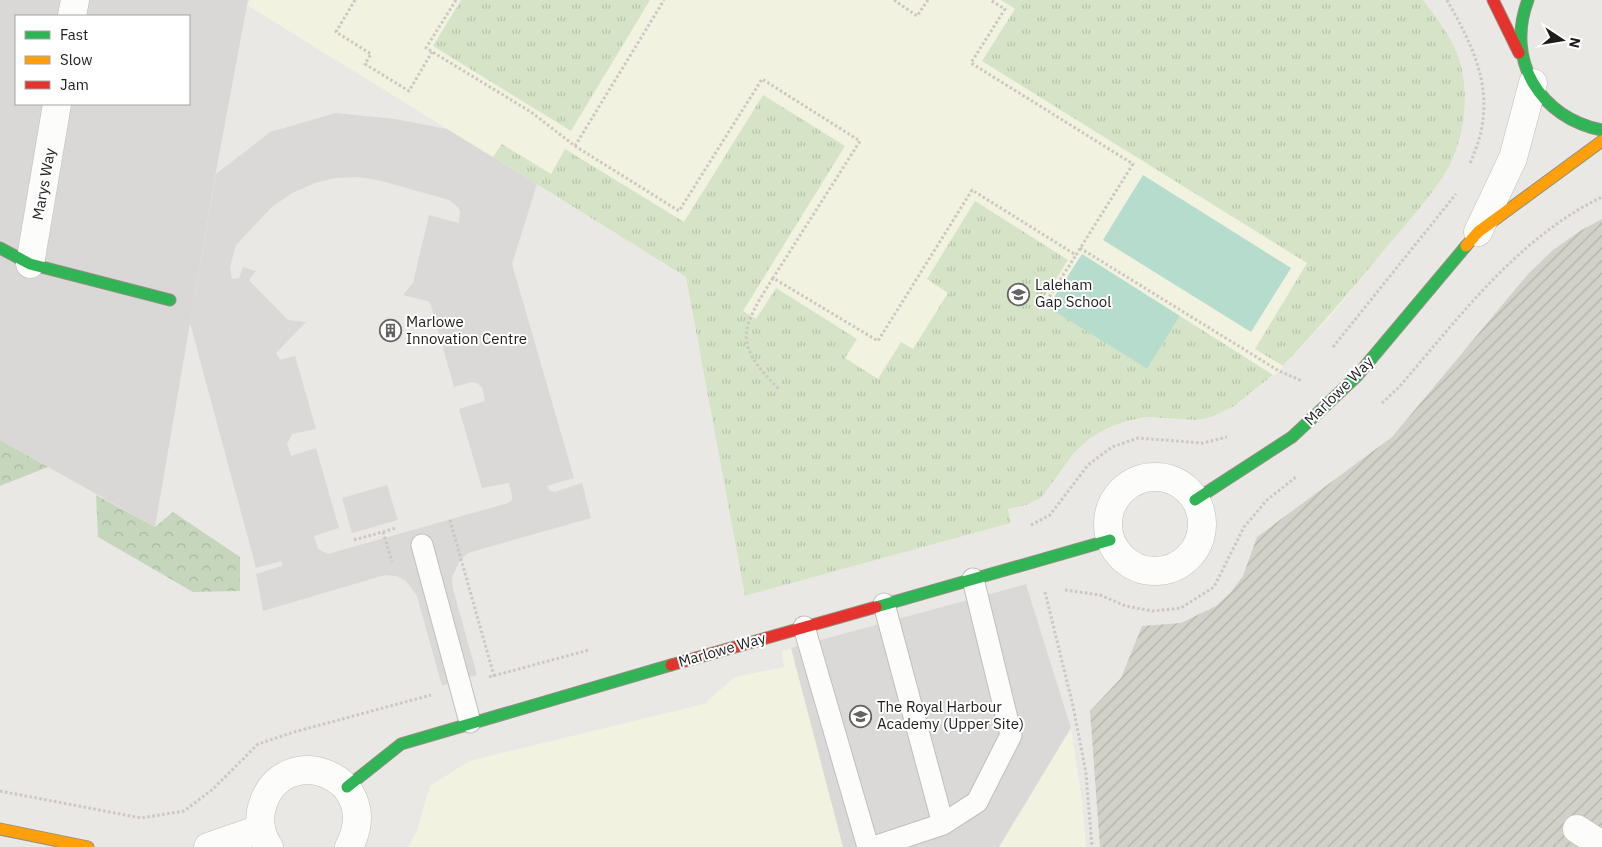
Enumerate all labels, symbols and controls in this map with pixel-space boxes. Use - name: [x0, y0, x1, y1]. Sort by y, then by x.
- legend: [15, 15, 190, 105]
- north arrow: [1537, 15, 1587, 65]
- text: Fast: [60, 25, 88, 44]
- text: N: [1565, 36, 1585, 50]
- text: Slow: [60, 50, 93, 69]
- text: Jam: [60, 75, 89, 94]
- street label: Marys Way: [28, 146, 59, 221]
- place label: Laleham Gap School: [1035, 275, 1111, 311]
- school or university icon: Laleham Gap School: [1007, 282, 1031, 306]
- place label: Marlowe Innovation Centre: [406, 312, 527, 348]
- building icon: Marlowe Innovation Centre: [378, 319, 402, 343]
- street label: Marlowe Way: [1300, 352, 1378, 429]
- street label: Marlowe Way: [676, 628, 768, 671]
- place label: The Royal Harbour Academy (Upper Site): [877, 697, 1024, 733]
- school or university icon: The Royal Harbour Academy (Upper Site): [849, 704, 873, 728]

